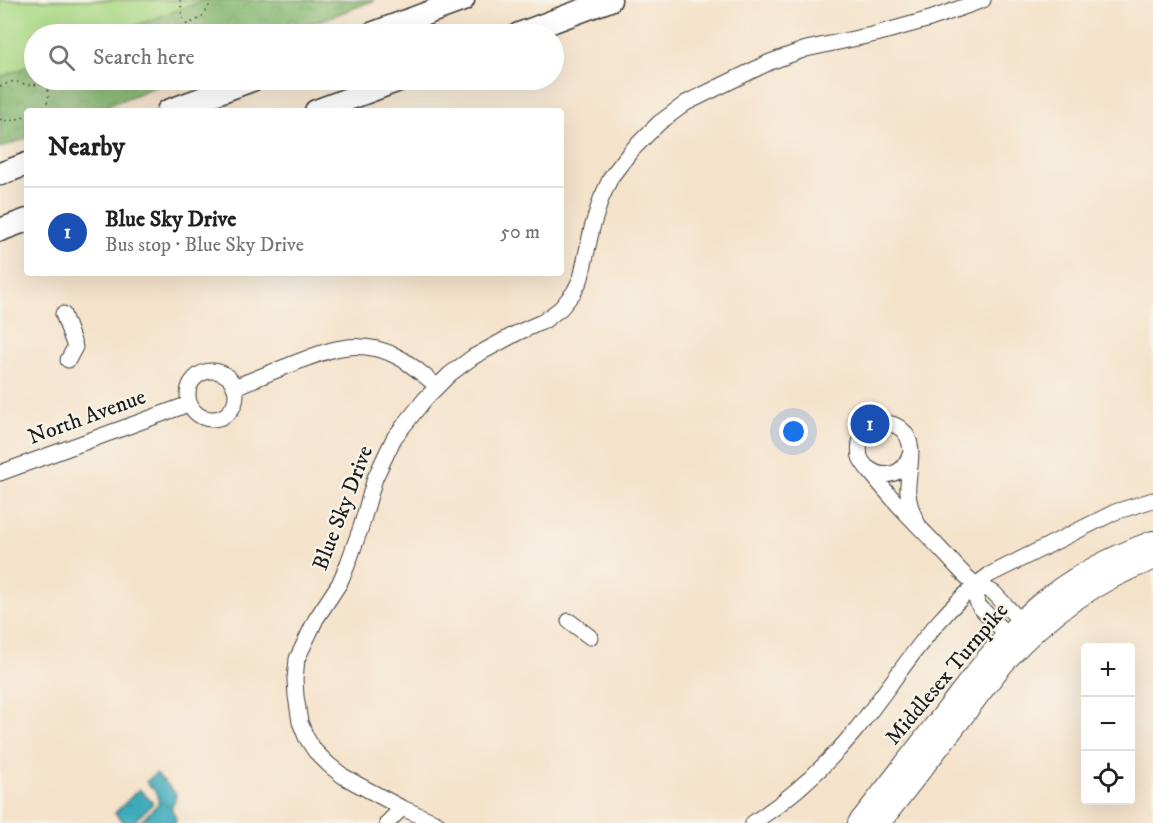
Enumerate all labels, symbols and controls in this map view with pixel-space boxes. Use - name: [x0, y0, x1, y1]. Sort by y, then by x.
- search box: [24, 24, 564, 90]
- icon: search: [45, 41, 78, 74]
- text: Search here: [93, 44, 195, 71]
- text: Nearby: [48, 131, 125, 164]
- text: Blue Sky Drive: [105, 206, 236, 233]
- text: 1: [64, 220, 71, 245]
- text: 50 m: [500, 220, 540, 245]
- text: Bus stop · Blue Sky Drive: [105, 233, 304, 258]
- street label: North Avenue: [25, 383, 149, 451]
- pin: 1: [850, 402, 890, 446]
- your location: [779, 417, 808, 446]
- street label: Blue Sky Drive: [307, 442, 379, 574]
- street label: Middlesex Turnpike: [880, 597, 1014, 751]
- map controls: [1081, 643, 1135, 805]
- button: +: [1081, 643, 1135, 697]
- button: −: [1081, 697, 1135, 751]
- button: locate: [1081, 751, 1135, 805]

